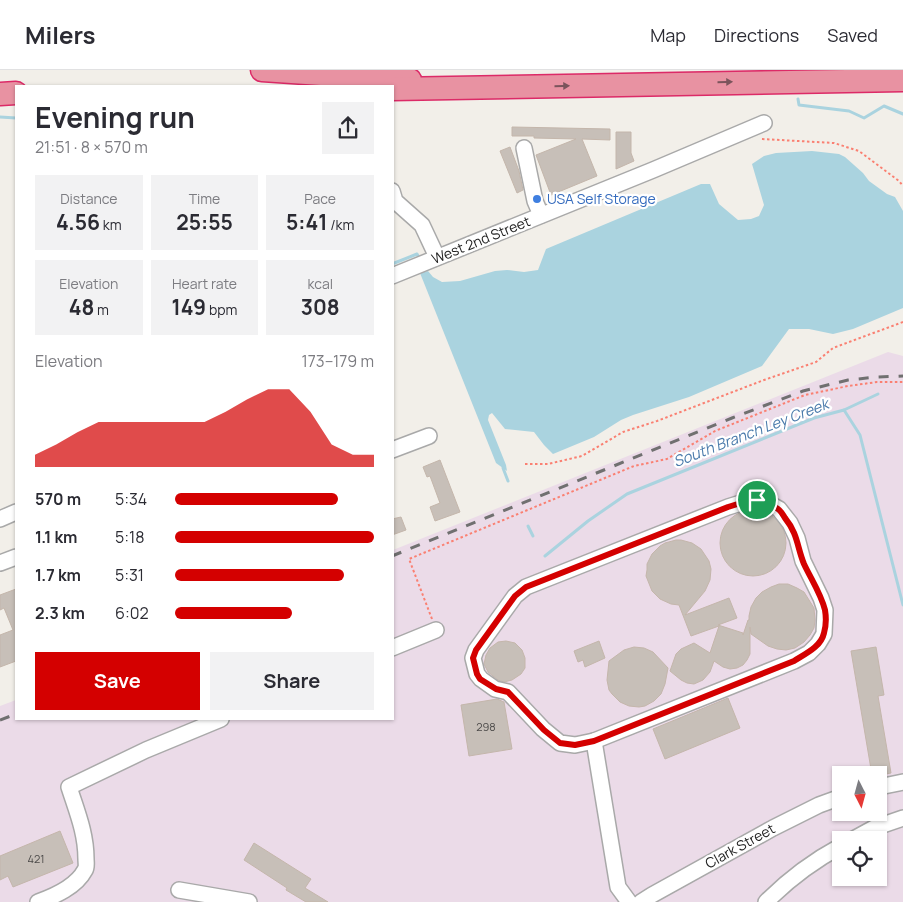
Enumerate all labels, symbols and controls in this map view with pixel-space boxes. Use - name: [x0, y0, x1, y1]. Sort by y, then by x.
- text: Milers: [25, 18, 96, 51]
- text: Map: [650, 23, 686, 47]
- text: Directions: [714, 23, 799, 47]
- text: Saved: [827, 23, 878, 47]
- one-way arrow: [717, 78, 733, 86]
- one-way arrow: [554, 82, 570, 90]
- text: Evening run: [35, 98, 195, 136]
- button: share: [322, 102, 374, 154]
- text: 21:51 · 8 × 570 m: [35, 136, 148, 158]
- text: Distance: [60, 189, 118, 208]
- text: Time: [189, 189, 220, 208]
- text: Pace: [304, 189, 336, 208]
- place label: USA Self Storage: [547, 189, 656, 208]
- marker: USA Self Storage: [531, 193, 543, 205]
- text: 4.56: [56, 208, 100, 236]
- text: 25:55: [176, 208, 233, 236]
- text: 5:41: [286, 208, 327, 236]
- street label: West 2nd Street: [429, 211, 533, 268]
- text: km: [100, 215, 122, 234]
- text: /km: [327, 215, 354, 234]
- text: Elevation: [59, 274, 118, 293]
- text: Heart rate: [172, 274, 237, 293]
- text: kcal: [307, 274, 333, 293]
- text: 48: [69, 293, 94, 321]
- text: 149: [172, 293, 206, 321]
- text: 308: [301, 293, 340, 321]
- text: m: [94, 300, 109, 319]
- text: bpm: [206, 300, 237, 319]
- text: Elevation: [35, 350, 103, 372]
- text: 173–179 m: [302, 350, 374, 372]
- water label: South Branch Ley Creek: [670, 392, 834, 472]
- pin: [736, 479, 778, 521]
- icon: arrive: [743, 486, 771, 514]
- text: 570 m: [35, 488, 81, 510]
- text: 5:34: [115, 488, 147, 510]
- text: 1.1 km: [35, 526, 78, 548]
- text: 5:18: [115, 526, 145, 548]
- text: 1.7 km: [35, 564, 81, 586]
- text: 5:31: [115, 564, 144, 586]
- text: 2.3 km: [35, 602, 85, 624]
- text: 6:02: [115, 602, 149, 624]
- button: Save: [35, 652, 200, 710]
- button: Share: [210, 652, 374, 710]
- house number: 298: [476, 719, 496, 734]
- north arrow: [832, 766, 888, 821]
- map controls: [832, 766, 887, 886]
- street label: Clark Street: [701, 818, 778, 873]
- button: locate: [832, 831, 887, 886]
- house number: 421: [27, 851, 45, 866]

